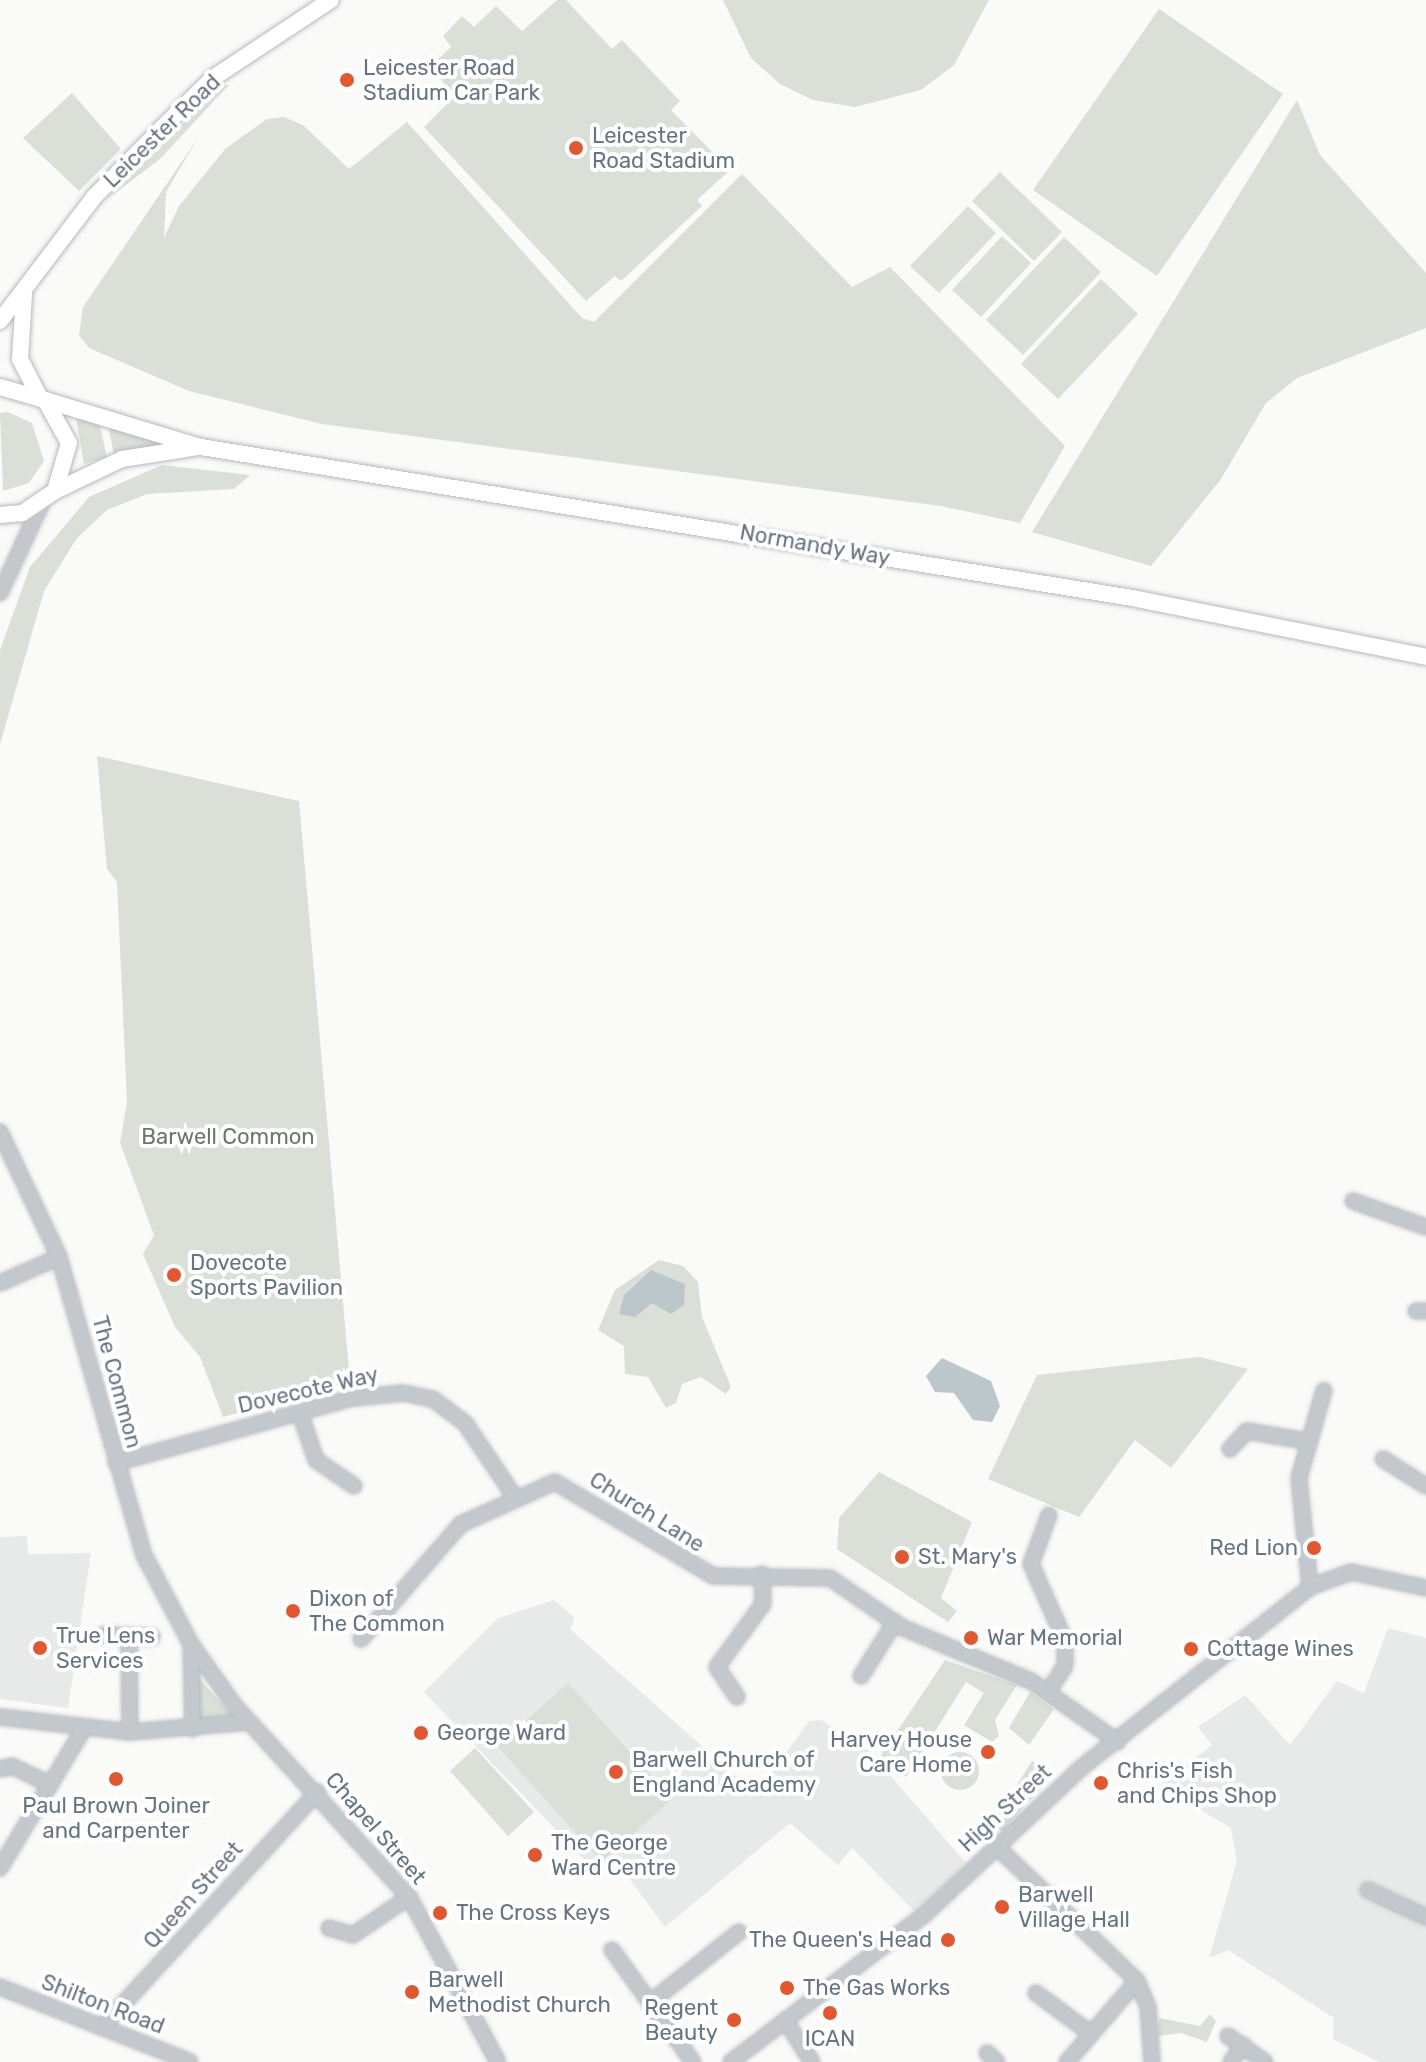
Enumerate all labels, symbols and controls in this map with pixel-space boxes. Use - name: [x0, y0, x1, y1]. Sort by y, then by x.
- place label: Leicester Road Stadium Car Park: [363, 54, 540, 106]
- street label: Leicester Road: [98, 69, 226, 193]
- marker: Leicester Road Stadium Car Park: [338, 71, 356, 89]
- place label: Leicester Road Stadium: [592, 122, 735, 174]
- marker: Leicester Road Stadium: [567, 139, 585, 157]
- street label: Normandy Way: [737, 519, 893, 571]
- park label: Barwell Common: [141, 1124, 315, 1150]
- place label: Dovecote Sports Pavilion: [190, 1249, 343, 1300]
- marker: Dovecote Sports Pavilion: [165, 1266, 183, 1284]
- street label: The Common: [87, 1313, 147, 1451]
- street label: Dovecote Way: [235, 1361, 381, 1419]
- street label: Church Lane: [585, 1466, 709, 1558]
- place label: Red Lion: [1209, 1535, 1298, 1561]
- marker: Red Lion: [1305, 1539, 1323, 1557]
- place label: St. Mary's: [918, 1544, 1017, 1570]
- marker: St. Mary's: [893, 1548, 911, 1566]
- place label: Dixon of The Common: [309, 1585, 445, 1636]
- marker: Dixon of The Common: [284, 1602, 302, 1620]
- place label: True Lens Services: [56, 1622, 155, 1674]
- place label: War Memorial: [987, 1625, 1123, 1651]
- marker: War Memorial: [962, 1629, 980, 1647]
- place label: Cottage Wines: [1207, 1636, 1354, 1662]
- marker: True Lens Services: [31, 1639, 49, 1657]
- marker: Cottage Wines: [1182, 1640, 1200, 1658]
- place label: George Ward: [437, 1720, 566, 1746]
- marker: George Ward: [412, 1724, 430, 1742]
- place label: Harvey House Care Home: [829, 1726, 972, 1778]
- marker: Harvey House Care Home: [979, 1743, 997, 1761]
- place label: Barwell Church of England Academy: [632, 1746, 817, 1798]
- place label: Chris's Fish and Chips Shop: [1117, 1757, 1277, 1808]
- street label: High Street: [953, 1759, 1057, 1857]
- marker: Barwell Church of England Academy: [607, 1763, 625, 1781]
- street label: Chapel Street: [320, 1767, 432, 1889]
- marker: Paul Brown Joiner and Carpenter: [107, 1770, 125, 1788]
- marker: Chris's Fish and Chips Shop: [1092, 1774, 1110, 1792]
- place label: Paul Brown Joiner and Carpenter: [22, 1792, 210, 1844]
- place label: The George Ward Centre: [551, 1829, 676, 1880]
- street label: Queen Street: [138, 1836, 248, 1954]
- marker: The George Ward Centre: [526, 1846, 544, 1864]
- place label: Barwell Village Hall: [1018, 1881, 1130, 1932]
- marker: Barwell Village Hall: [993, 1898, 1011, 1916]
- place label: The Cross Keys: [456, 1900, 610, 1926]
- marker: The Cross Keys: [431, 1904, 449, 1922]
- place label: The Queen's Head: [749, 1927, 932, 1953]
- marker: The Queen's Head: [939, 1931, 957, 1949]
- place label: Barwell Methodist Church: [428, 1966, 611, 2018]
- street label: Shilton Road: [38, 1968, 168, 2040]
- place label: The Gas Works: [803, 1975, 951, 2001]
- marker: The Gas Works: [778, 1979, 796, 1997]
- marker: Barwell Methodist Church: [403, 1983, 421, 2001]
- place label: Regent Beauty: [644, 1994, 718, 2046]
- marker: ICAN: [821, 2004, 839, 2022]
- marker: Regent Beauty: [725, 2011, 743, 2029]
- place label: ICAN: [805, 2026, 855, 2052]

